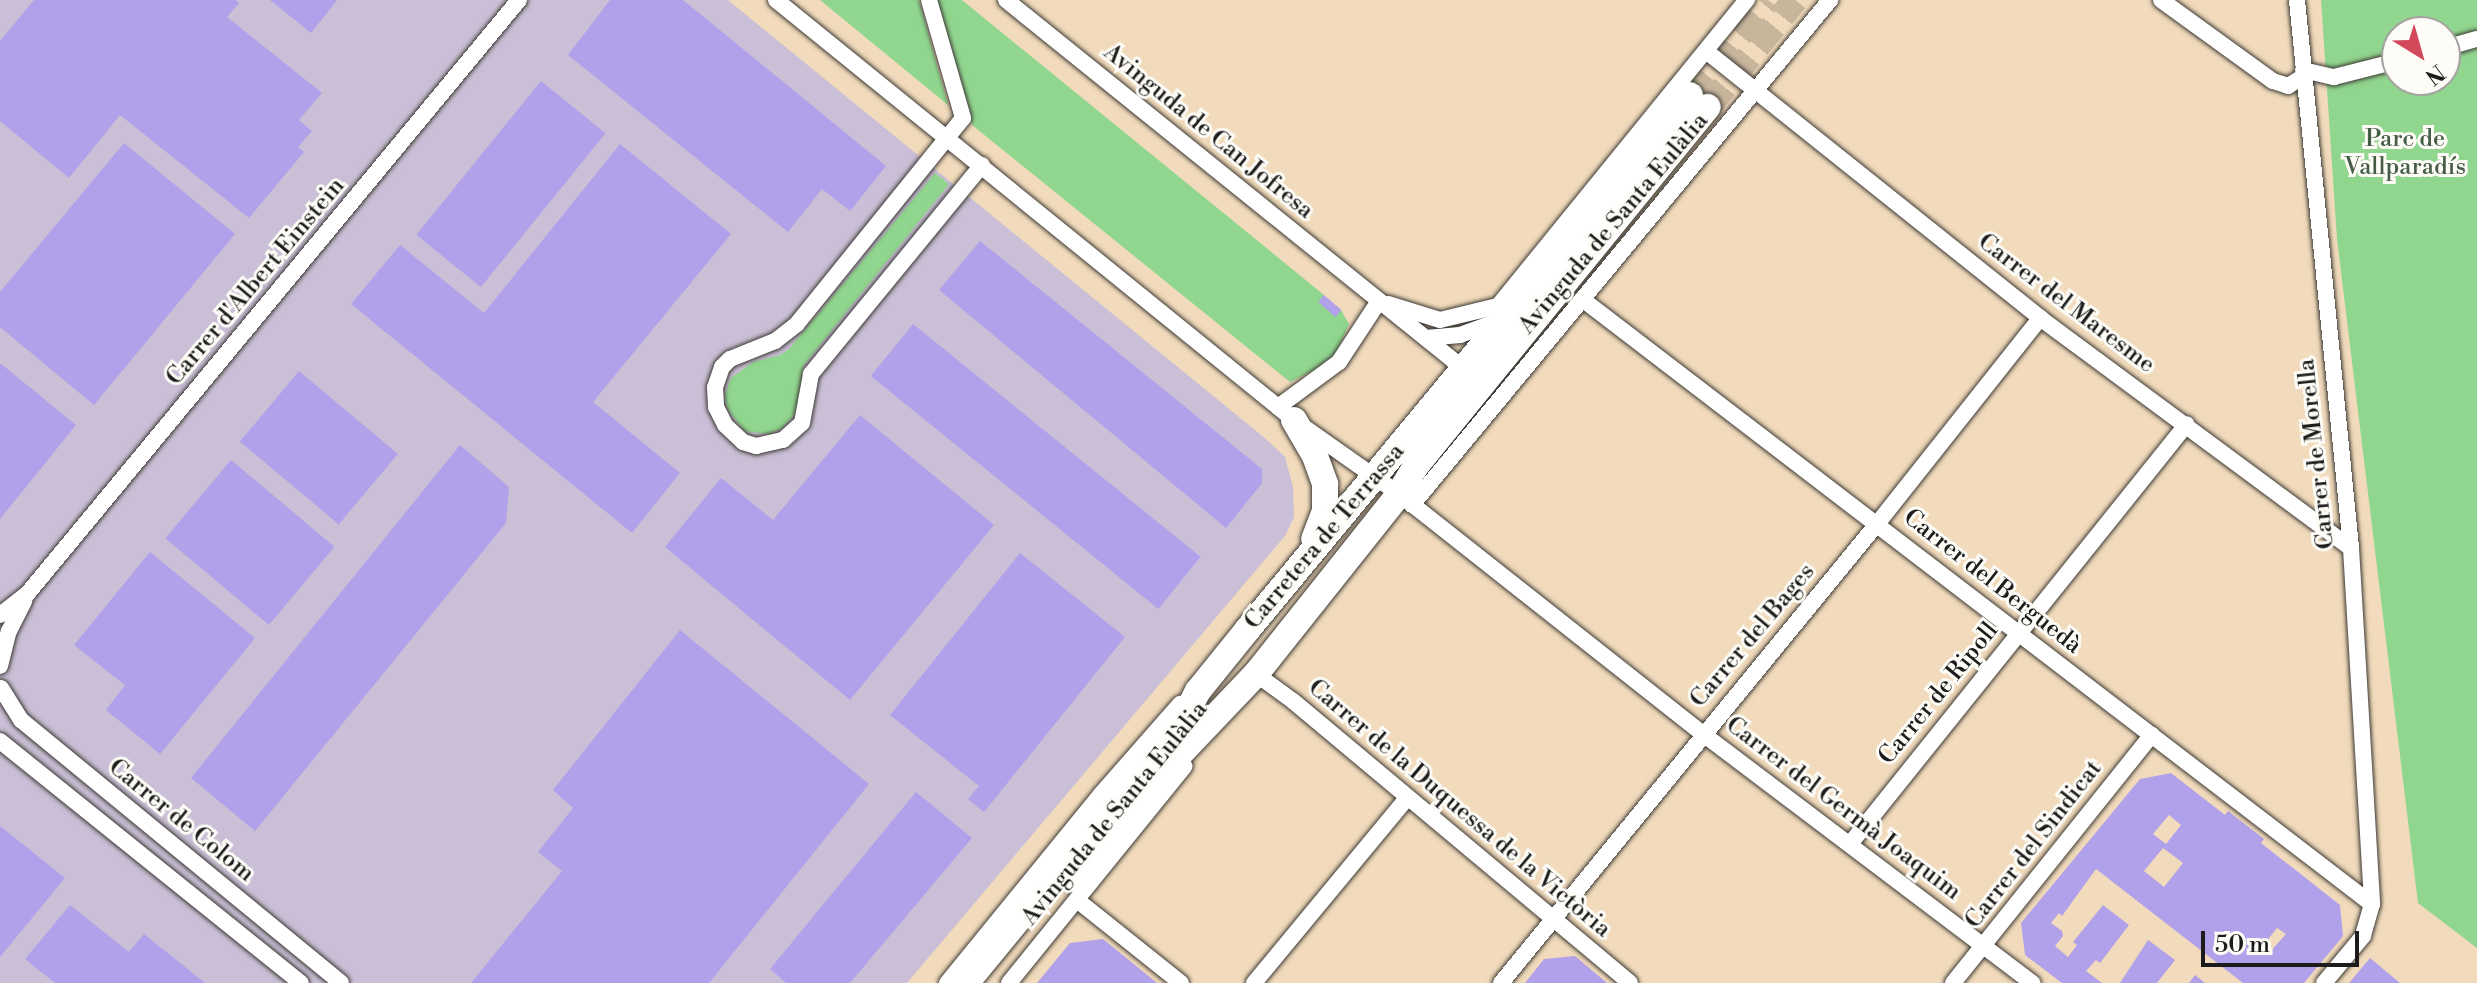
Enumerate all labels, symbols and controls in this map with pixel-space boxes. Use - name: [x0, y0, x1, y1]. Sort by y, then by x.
- north arrow: [2381, 16, 2461, 96]
- street label: Avinguda de Can Jofresa: [1097, 38, 1319, 226]
- text: N: [2419, 58, 2450, 90]
- street label: Avinguda de Santa Eulàlia: [1513, 108, 1715, 340]
- park label: Parc de Vallparadís: [2344, 126, 2466, 182]
- street label: Carrer d'Albert Einstein: [161, 172, 351, 392]
- street label: Carrer del Maresme: [1972, 228, 2160, 380]
- street label: Carrer de Morella: [2293, 357, 2341, 551]
- street label: Carretera de Terrassa: [1239, 438, 1411, 636]
- street label: Carrer del Berguedà: [1897, 504, 2087, 660]
- street label: Carrer del Bages: [1685, 558, 1821, 714]
- street label: Carrer de Ripoll: [1873, 617, 2005, 771]
- street label: Carrer de la Duquessa de la Victòria: [1302, 674, 1616, 944]
- street label: Avinguda de Santa Eulàlia: [1016, 696, 1214, 932]
- street label: Carrer del Germà Joaquim: [1720, 711, 1966, 907]
- street label: Carrer de Colom: [102, 753, 260, 889]
- street label: Carrer del Sindicat: [1959, 755, 2109, 935]
- scale bar: [2205, 915, 2363, 965]
- text: 50 m: [2215, 930, 2270, 960]

